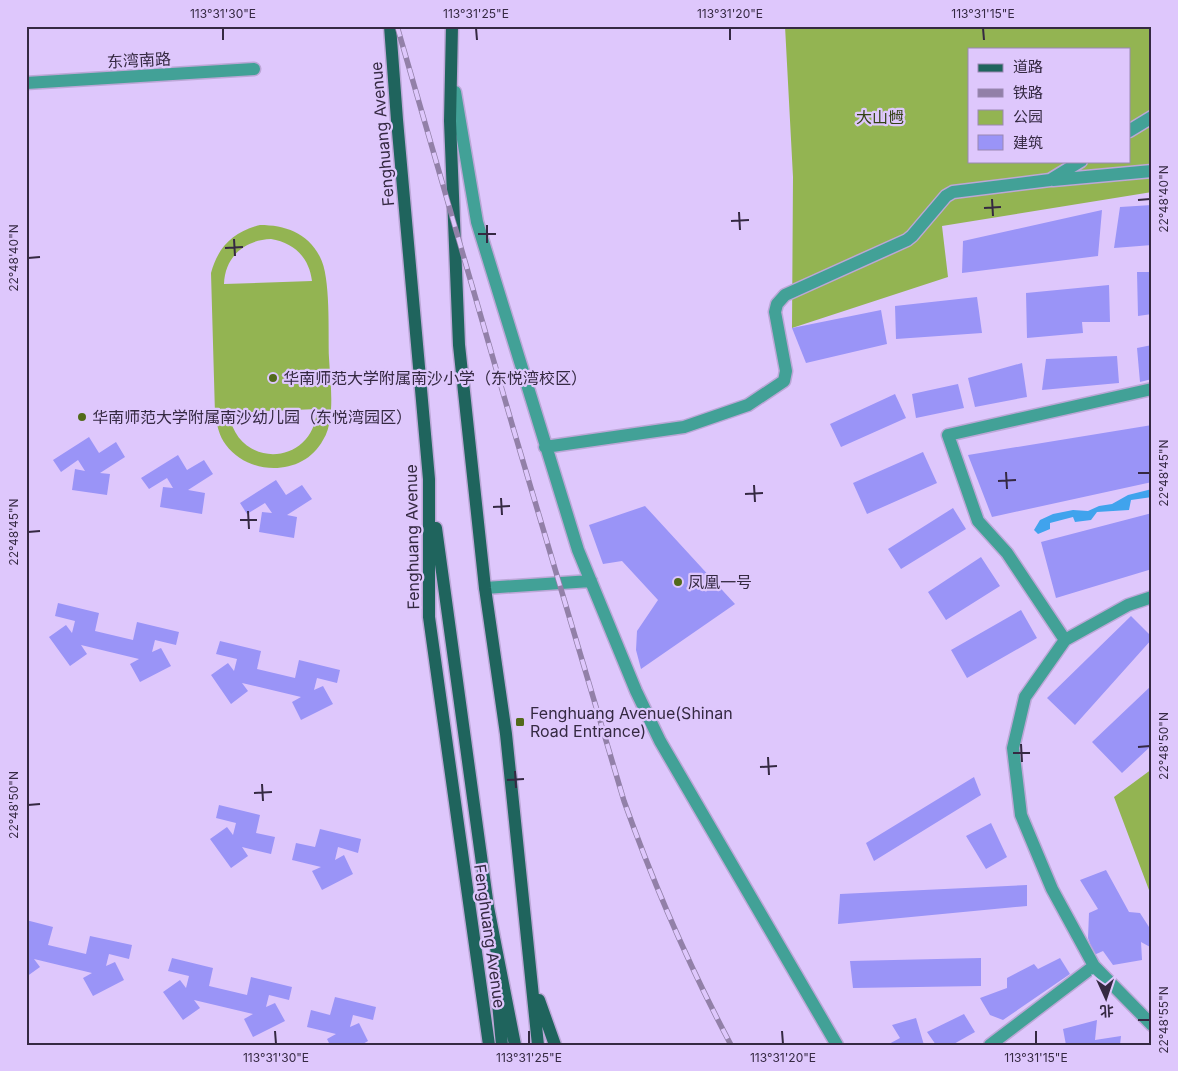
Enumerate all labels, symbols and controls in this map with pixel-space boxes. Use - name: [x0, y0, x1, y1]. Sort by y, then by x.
- text: 113°31'30"E: [190, 6, 256, 21]
- text: 113°31'25"E: [443, 6, 509, 21]
- text: 113°31'20"E: [697, 6, 763, 21]
- text: 113°31'15"E: [951, 6, 1015, 21]
- street label: 东湾南路: [107, 48, 171, 72]
- legend: [968, 48, 1130, 162]
- text: 道路: [1013, 57, 1043, 76]
- street label: Fenghuang Avenue: [366, 61, 398, 207]
- text: 铁路: [1013, 83, 1043, 102]
- park label: 大山乸: [856, 107, 904, 127]
- text: 公园: [1013, 107, 1043, 126]
- text: 建筑: [1013, 133, 1043, 152]
- text: 22°48'40"N: [1156, 165, 1171, 233]
- text: 22°48'40"N: [6, 224, 21, 292]
- place label: 华南师范大学附属南沙小学（东悦湾校区）: [283, 368, 587, 388]
- marker: 华南师范大学附属南沙小学（东悦湾校区）: [267, 372, 279, 384]
- place label: 华南师范大学附属南沙幼儿园（东悦湾园区）: [92, 407, 412, 427]
- marker: 华南师范大学附属南沙幼儿园（东悦湾园区）: [76, 411, 88, 423]
- text: 22°48'45"N: [1156, 439, 1171, 507]
- street label: Fenghuang Avenue: [401, 464, 423, 610]
- text: 22°48'45"N: [6, 498, 21, 566]
- place label: 凤凰一号: [688, 572, 752, 592]
- marker: 凤凰一号: [672, 576, 684, 588]
- place label: Fenghuang Avenue(Shinan Road Entrance): [530, 703, 733, 741]
- text: 22°48'50"N: [1156, 712, 1171, 780]
- marker: Fenghuang Avenue(Shinan Road Entrance): [514, 716, 526, 728]
- text: 22°48'50"N: [6, 771, 21, 839]
- street label: Fenghuang Avenue: [470, 863, 510, 1009]
- north arrow: [1080, 974, 1130, 1024]
- text: 22°48'55"N: [1156, 986, 1171, 1054]
- text: 北: [1099, 1003, 1114, 1020]
- text: 113°31'30"E: [243, 1050, 309, 1065]
- text: 113°31'25"E: [496, 1050, 562, 1065]
- text: 113°31'20"E: [750, 1050, 816, 1065]
- text: 113°31'15"E: [1004, 1050, 1068, 1065]

